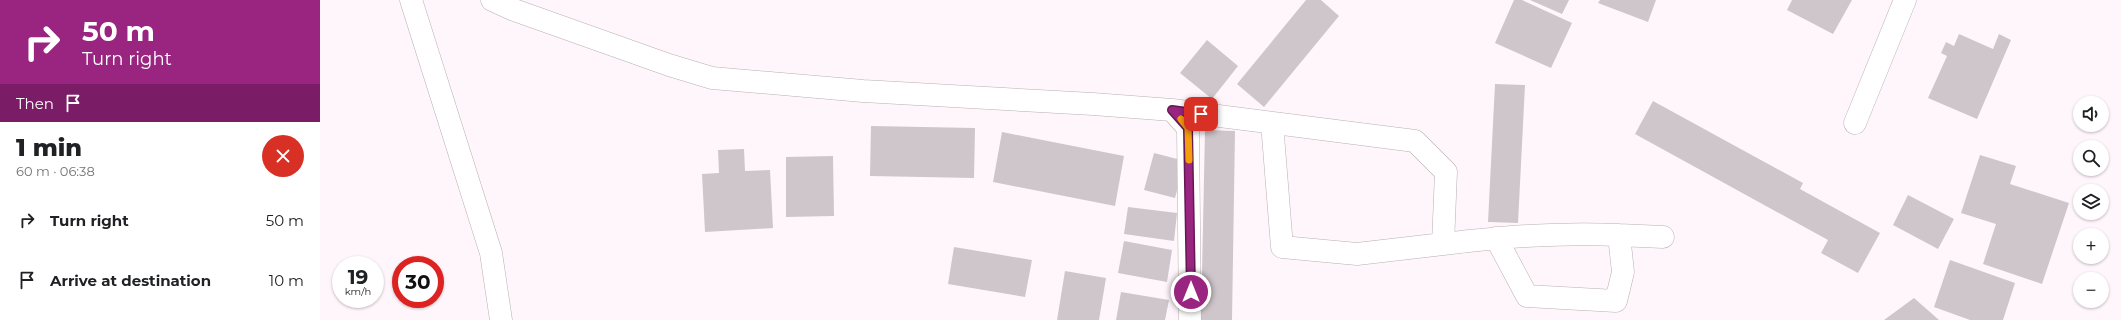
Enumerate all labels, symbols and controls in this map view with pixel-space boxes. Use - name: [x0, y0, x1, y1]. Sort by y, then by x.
- text: 50 m: [82, 14, 155, 48]
- icon: right: [16, 16, 68, 68]
- text: Turn right: [82, 48, 172, 70]
- icon: arrive: [62, 92, 84, 114]
- text: Then: [16, 94, 54, 113]
- map controls: [2073, 96, 2109, 308]
- button: sound: [2073, 96, 2109, 132]
- pin: [1184, 97, 1218, 131]
- icon: arrive: [1190, 103, 1212, 125]
- text: 1 min: [16, 133, 82, 162]
- button: close: [262, 135, 304, 177]
- button: search: [2073, 140, 2109, 176]
- text: 60 m · 06:38: [16, 163, 95, 179]
- button: layers: [2073, 184, 2109, 220]
- icon: right: [16, 209, 38, 231]
- text: Turn right: [50, 211, 129, 230]
- text: 50 m: [266, 211, 304, 230]
- button: +: [2073, 228, 2109, 264]
- speed limit sign: 30: [392, 256, 444, 308]
- text: 19: [348, 265, 368, 289]
- icon: arrive: [16, 269, 38, 291]
- text: Arrive at destination: [50, 271, 211, 290]
- text: 10 m: [269, 271, 304, 290]
- position arrow: [1170, 271, 1212, 313]
- button: −: [2073, 272, 2109, 308]
- text: km/h: [345, 285, 371, 298]

